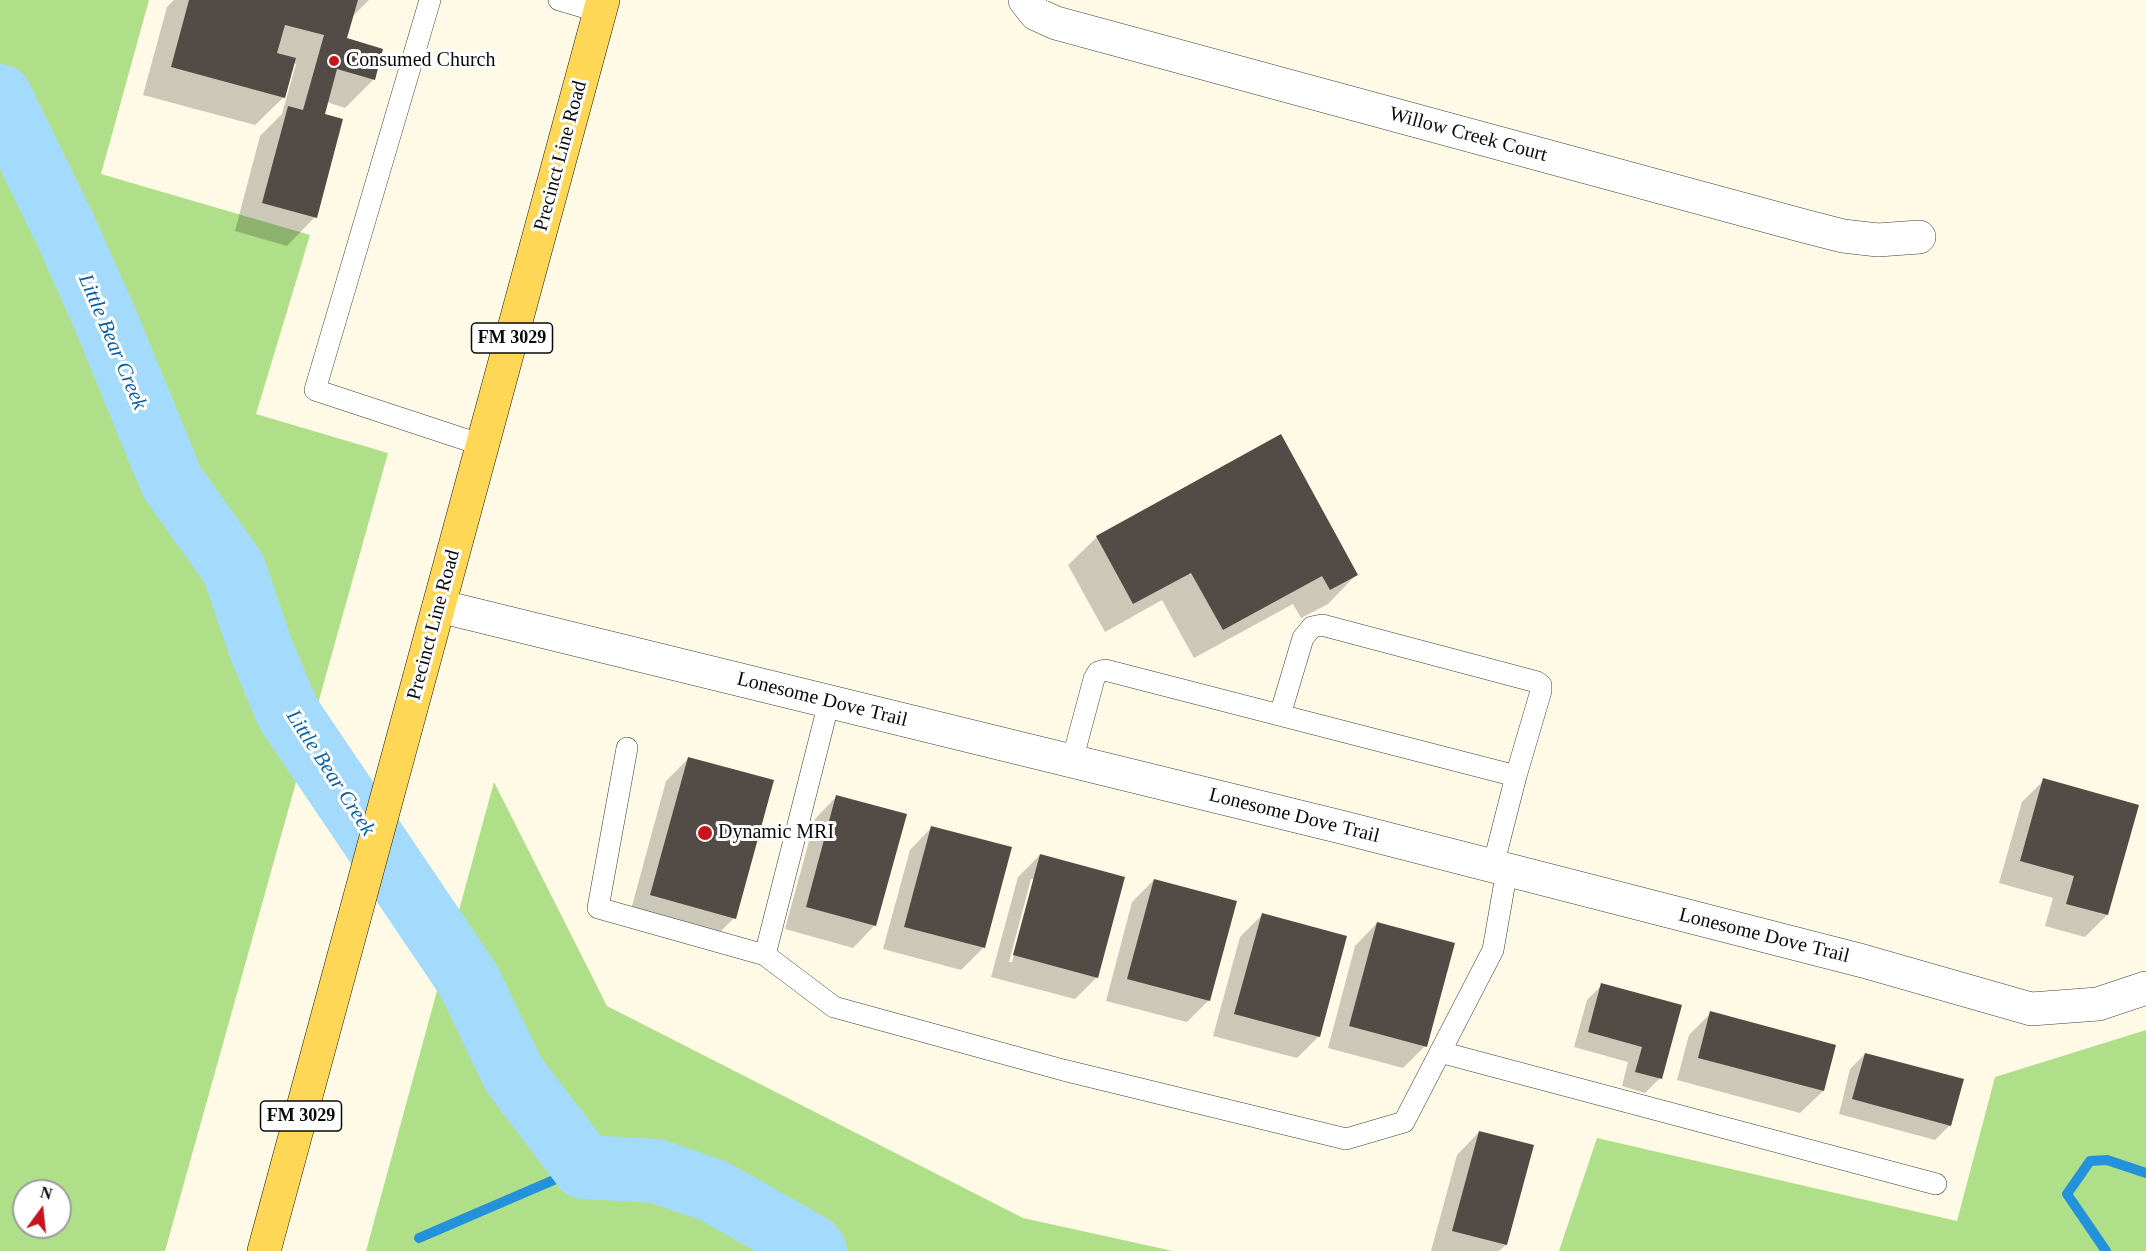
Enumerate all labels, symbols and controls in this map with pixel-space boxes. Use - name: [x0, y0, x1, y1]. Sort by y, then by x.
- place label: Consumed Church: [346, 49, 495, 73]
- marker: Consumed Church: [327, 54, 341, 68]
- street label: Precinct Line Road: [529, 78, 593, 234]
- street label: Willow Creek Court: [1386, 102, 1550, 168]
- water label: Little Bear Creek: [72, 270, 152, 414]
- road number: FM 3029: [472, 323, 552, 353]
- street label: Precinct Line Road: [402, 547, 466, 703]
- street label: Lonesome Dove Trail: [734, 667, 910, 733]
- water label: Little Bear Creek: [280, 705, 380, 841]
- street label: Lonesome Dove Trail: [1206, 783, 1382, 849]
- place label: Dynamic MRI: [718, 821, 834, 845]
- marker: Dynamic MRI: [696, 824, 714, 842]
- street label: Lonesome Dove Trail: [1676, 903, 1852, 969]
- road number: FM 3029: [260, 1101, 342, 1131]
- north arrow: [12, 1179, 72, 1239]
- text: N: [38, 1183, 54, 1203]

